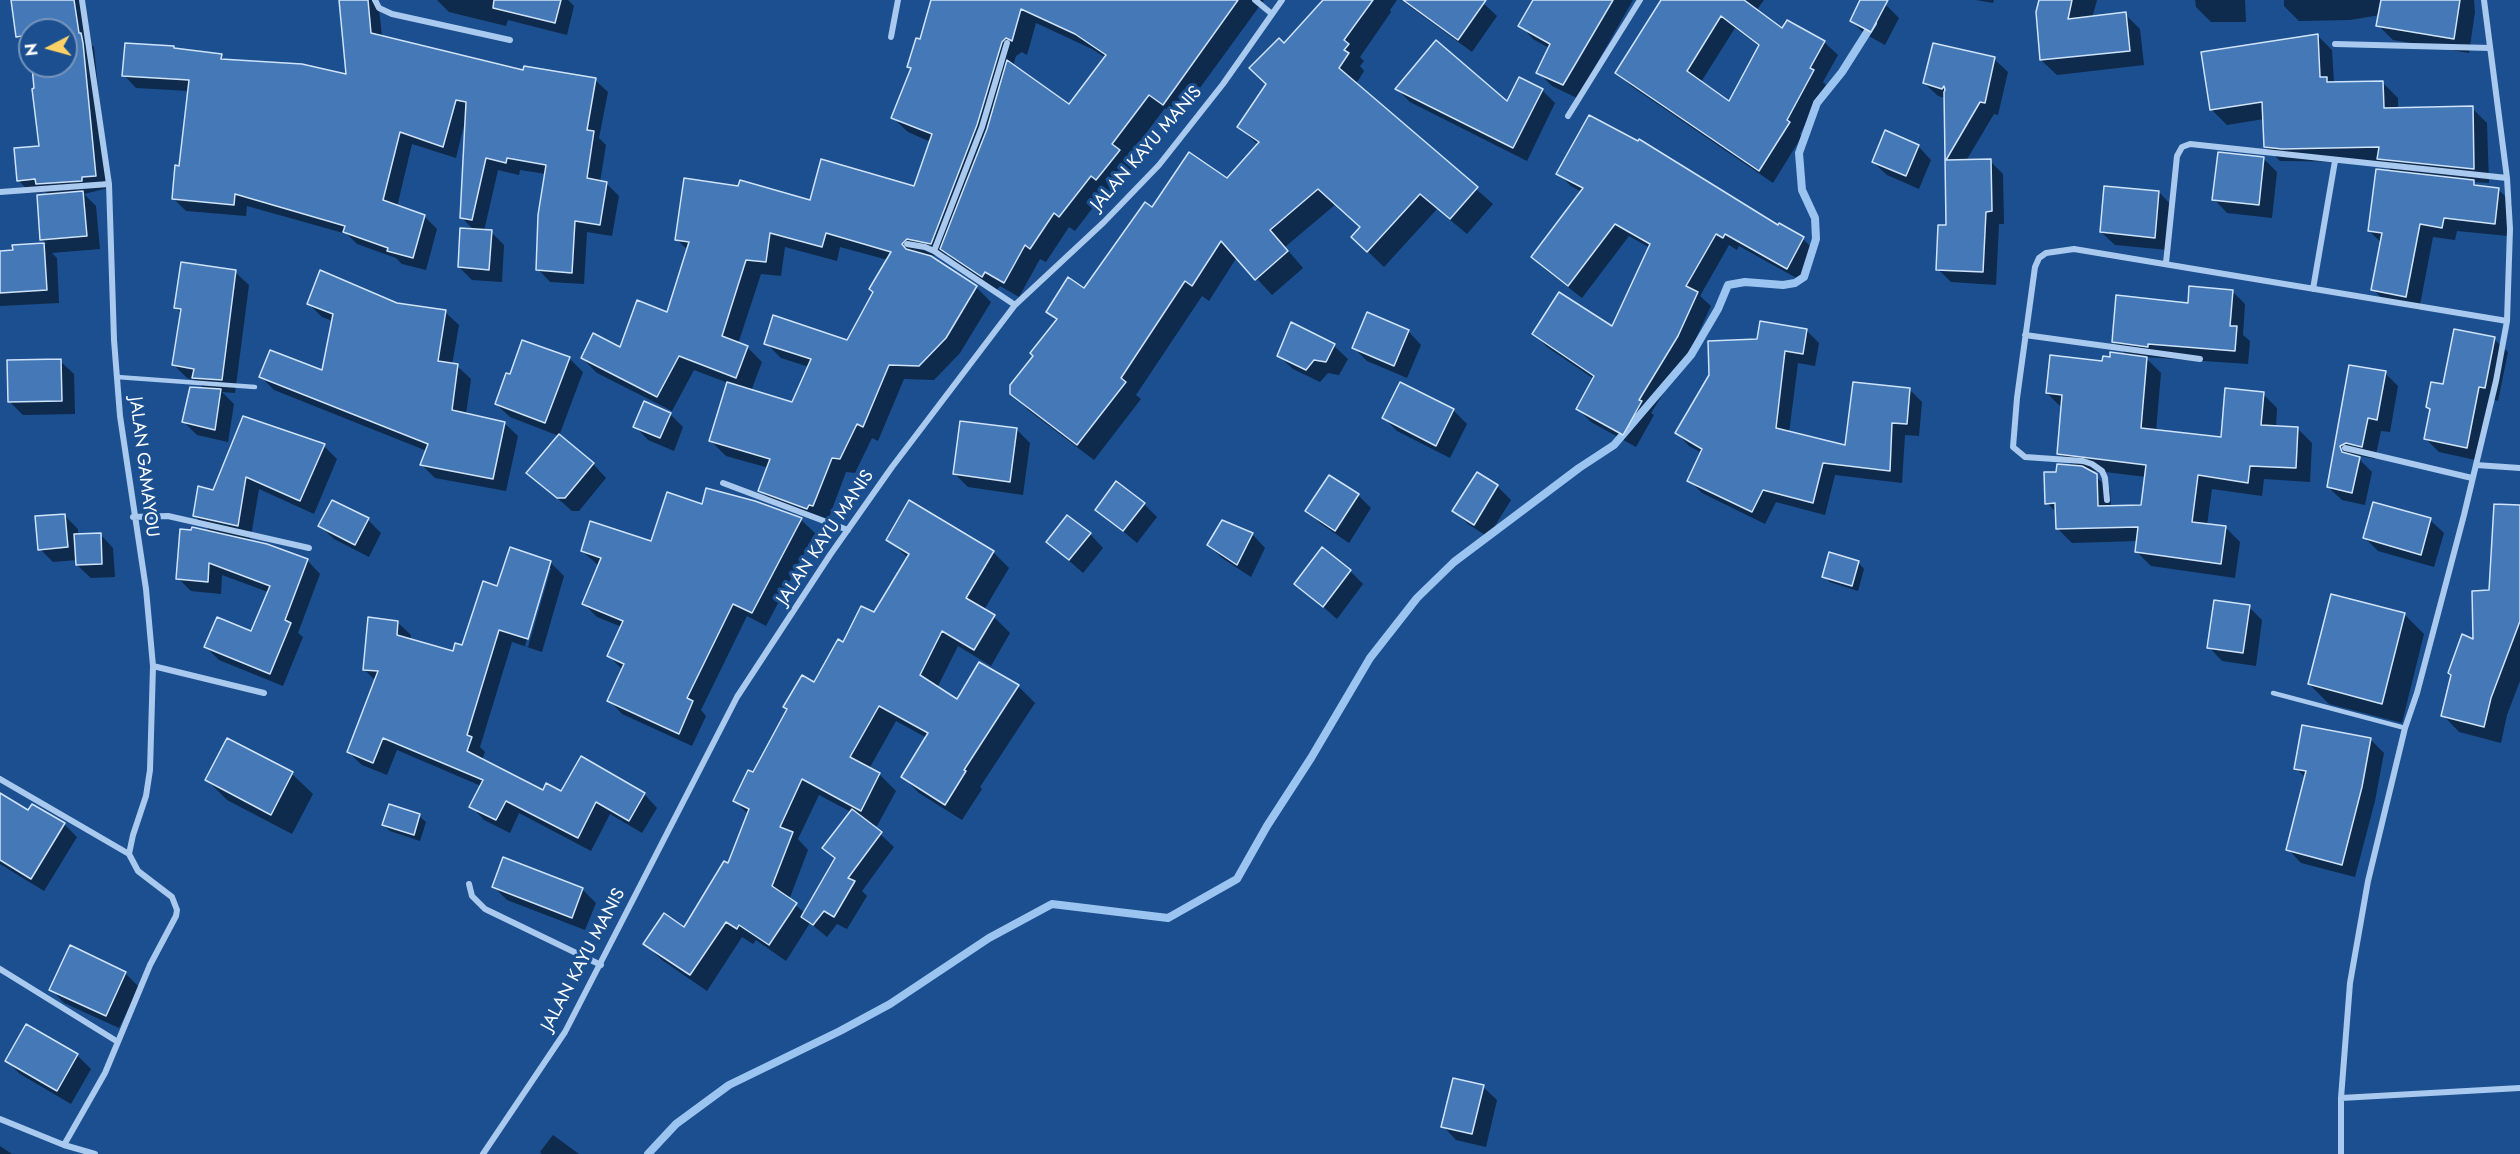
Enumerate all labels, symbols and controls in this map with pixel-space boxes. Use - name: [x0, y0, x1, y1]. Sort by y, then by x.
- north arrow: [18, 18, 78, 78]
- text: N: [19, 42, 44, 57]
- street label: JALAN KAYU MANIS: [1087, 82, 1207, 216]
- street label: JALAN GAMAYOU: [124, 396, 162, 538]
- street label: JALAN KAYU MANIS: [773, 466, 879, 610]
- street label: JALAN KAYU MANIS: [537, 885, 631, 1035]

